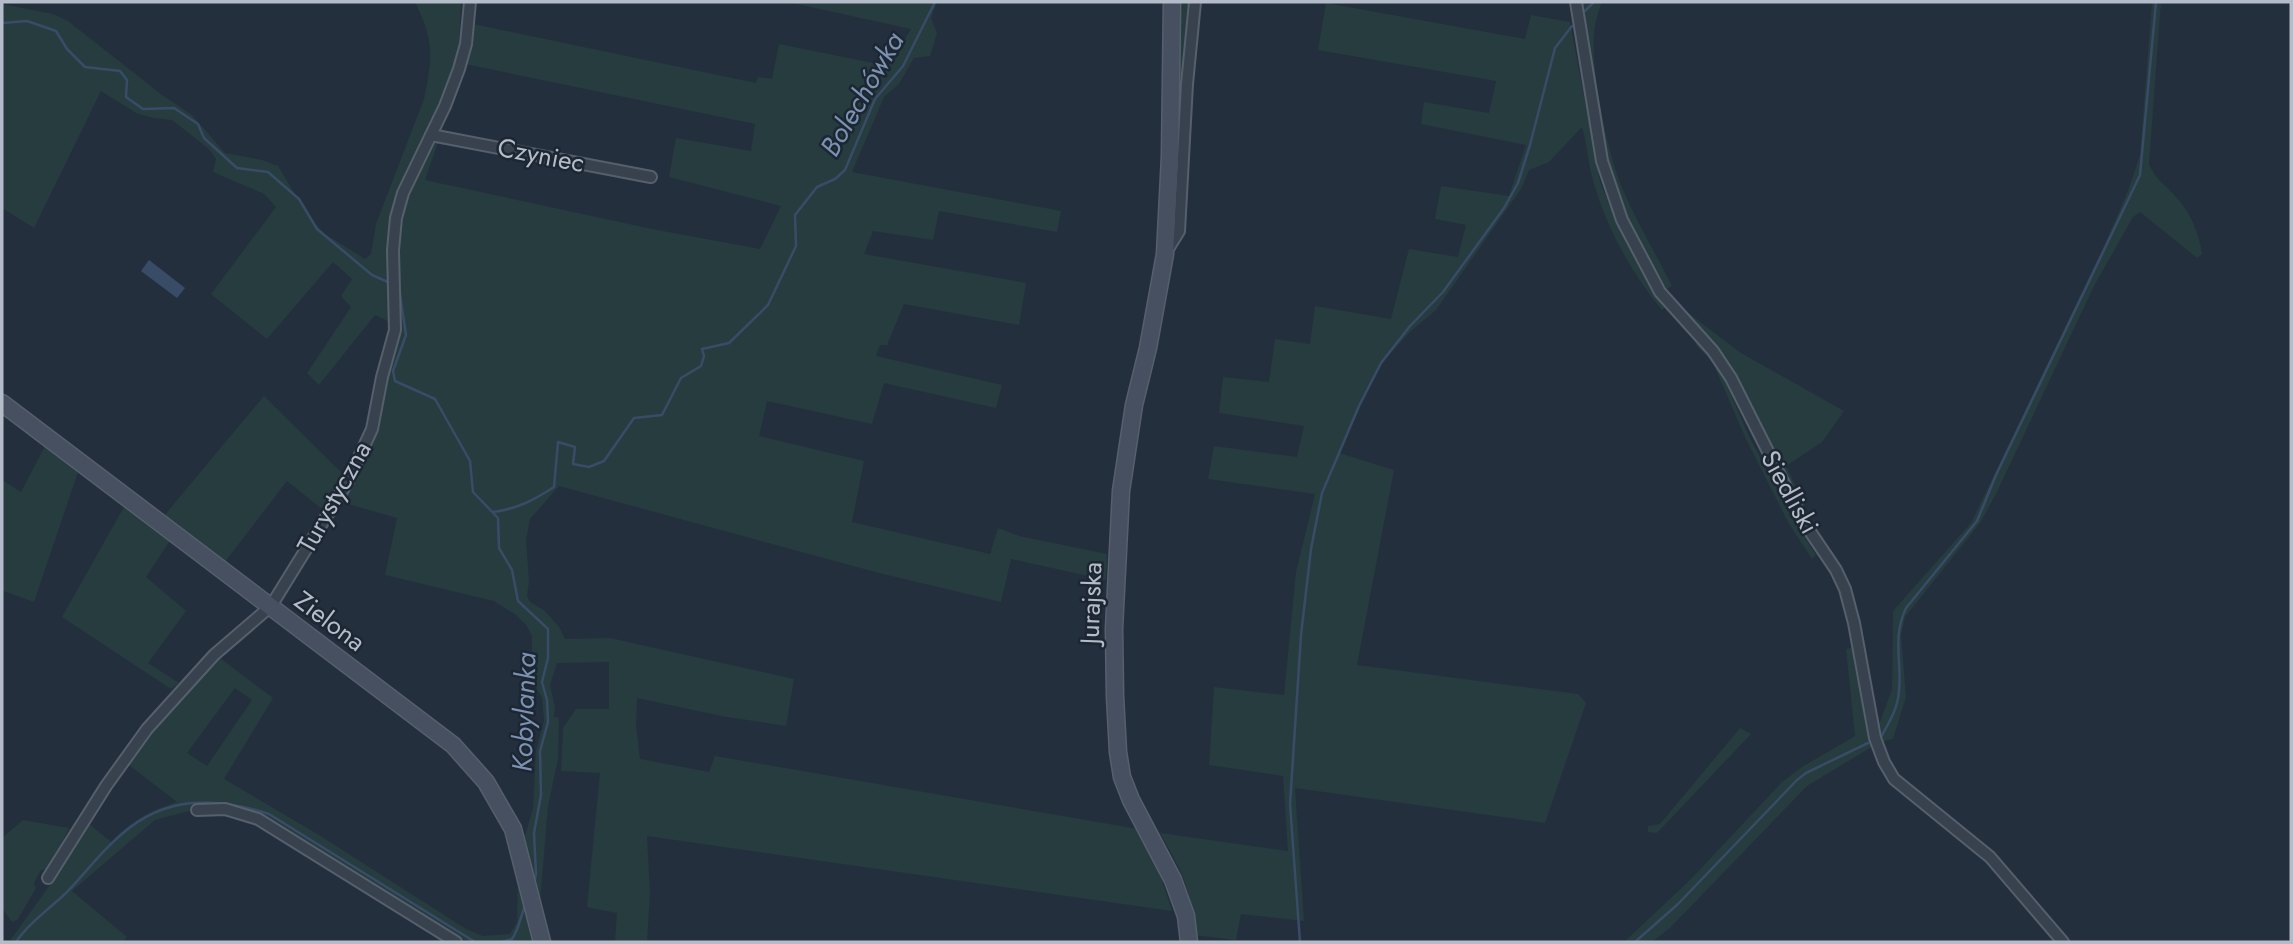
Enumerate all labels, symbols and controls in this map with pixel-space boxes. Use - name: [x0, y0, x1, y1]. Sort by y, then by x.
- water label: Bolechówka: [810, 24, 914, 164]
- street label: Czyniec: [494, 128, 588, 182]
- street label: Turystyczna: [288, 434, 380, 560]
- street label: Siedliski: [1751, 443, 1829, 541]
- street label: Jurajska: [1070, 561, 1111, 648]
- street label: Zielona: [286, 582, 374, 660]
- water label: Kobylanka: [501, 651, 547, 773]

